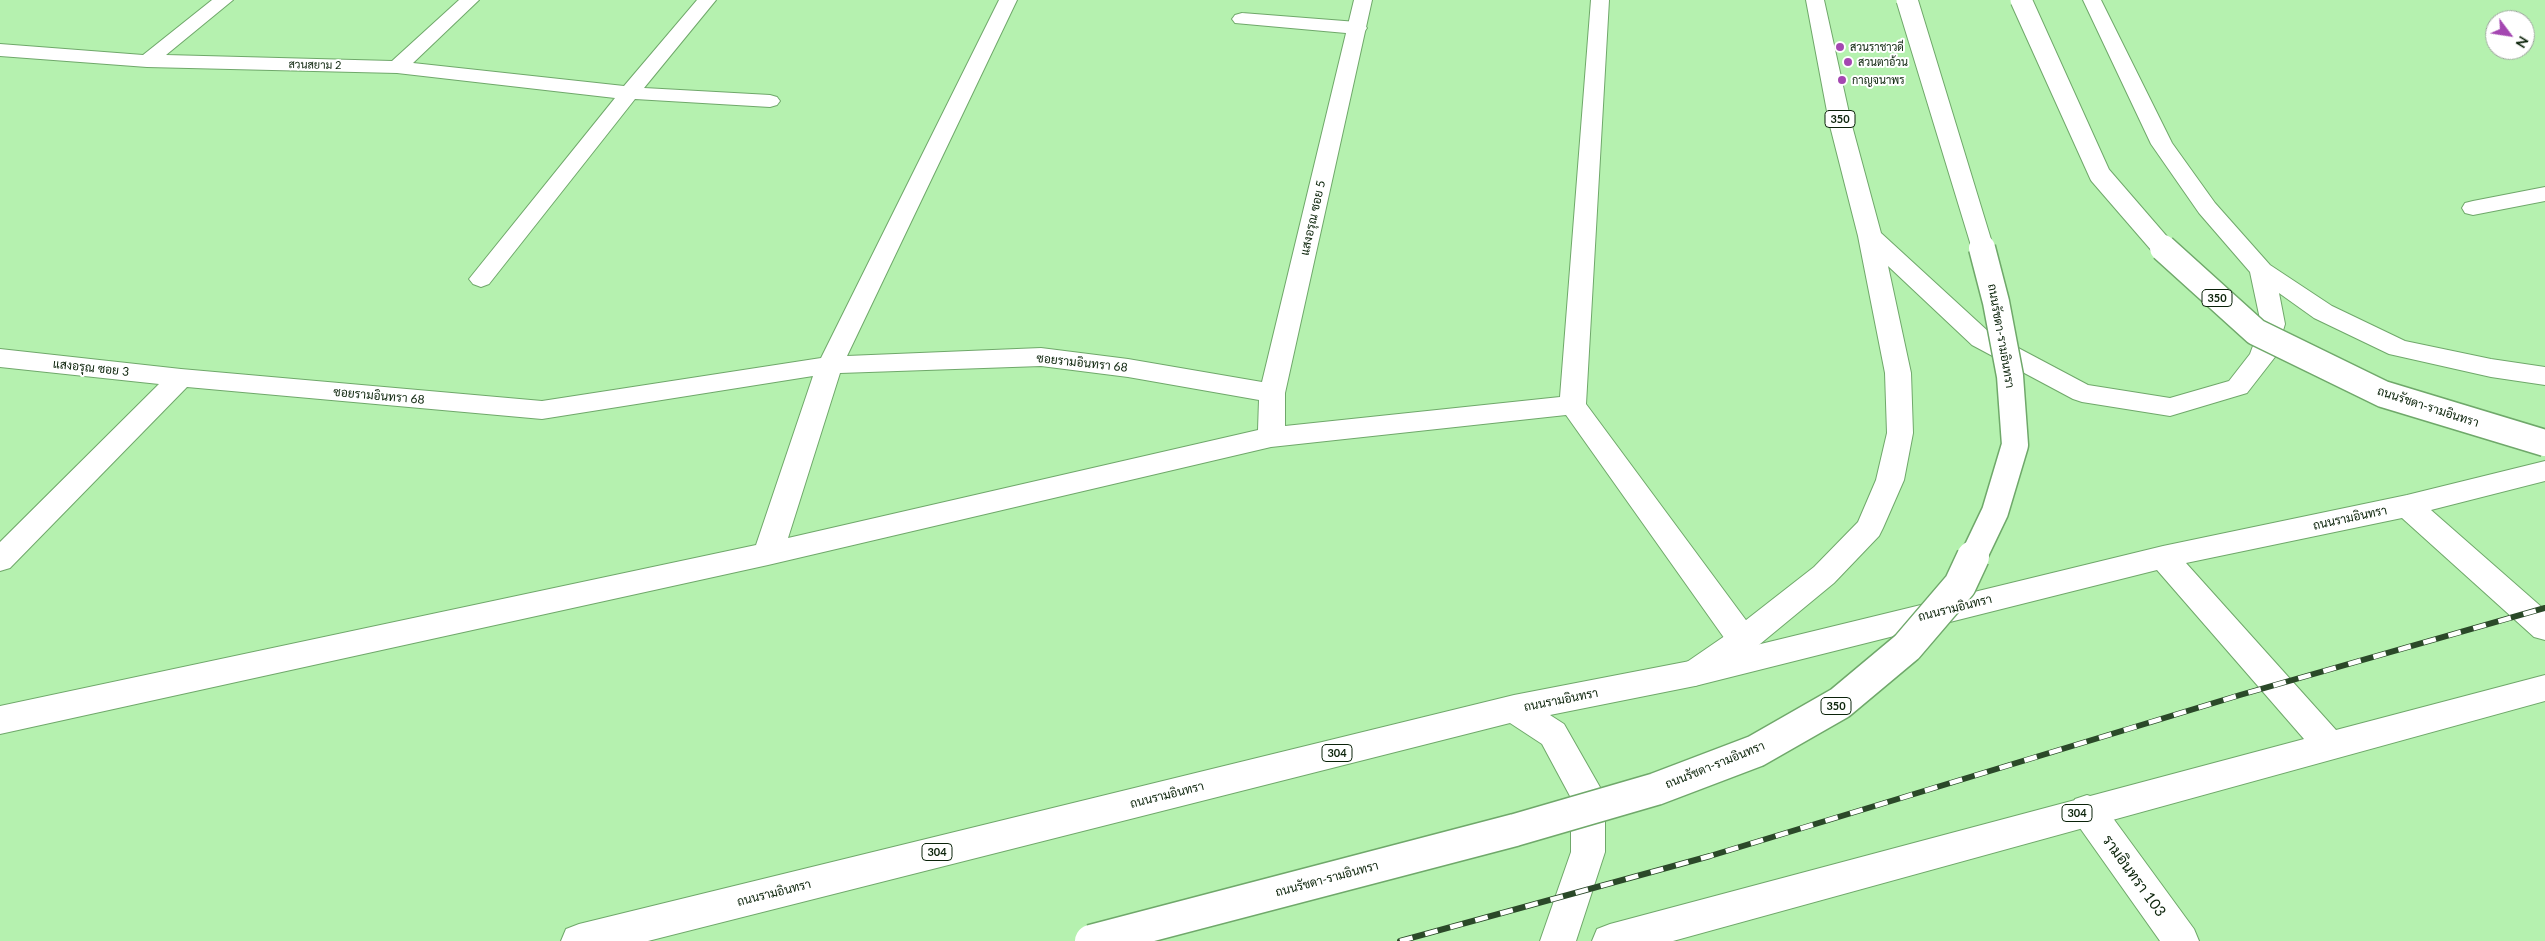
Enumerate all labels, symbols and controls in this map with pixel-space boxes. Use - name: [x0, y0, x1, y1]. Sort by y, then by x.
- north arrow: [2485, 10, 2535, 60]
- text: N: [2512, 33, 2532, 51]
- place label: สวนราชาวดี: [1850, 40, 1904, 54]
- marker: สวนราชาวดี: [1834, 41, 1846, 53]
- place label: สวนตาอ้วน: [1858, 55, 1908, 69]
- marker: สวนตาอ้วน: [1842, 56, 1854, 68]
- street label: สวนสยาม 2: [288, 58, 342, 72]
- place label: กาญจนาพร: [1852, 73, 1905, 87]
- marker: กาญจนาพร: [1836, 74, 1848, 86]
- road number: 350: [1825, 110, 1855, 128]
- street label: แสงอรุณ ซอย 5: [1297, 179, 1329, 257]
- street label: ถนนรัชดา-รามอินทรา: [1985, 283, 2017, 389]
- road number: 350: [2202, 290, 2232, 306]
- street label: ซอยรามอินทรา 68: [1036, 351, 1128, 375]
- street label: แสงอรุณ ซอย 3: [52, 357, 130, 379]
- street label: ถนนรัชดา-รามอินทรา: [2375, 384, 2481, 430]
- street label: ซอยรามอินทรา 68: [333, 385, 425, 407]
- street label: ถนนรามอินทรา: [2312, 503, 2388, 533]
- street label: ถนนรามอินทรา: [1917, 592, 1993, 624]
- street label: ถนนรามอินทรา: [1523, 686, 1599, 714]
- road number: 350: [1821, 698, 1851, 714]
- street label: ถนนรัชดา-รามอินทรา: [1663, 738, 1767, 792]
- road number: 304: [1322, 744, 1352, 761]
- street label: ถนนรามอินทรา: [1129, 779, 1205, 811]
- road number: 304: [2062, 804, 2092, 821]
- street label: รามอินทรา 103: [2098, 832, 2170, 920]
- road number: 304: [922, 844, 952, 860]
- street label: ถนนรัชดา-รามอินทรา: [1274, 858, 1380, 900]
- street label: ถนนรามอินทรา: [736, 877, 812, 909]

